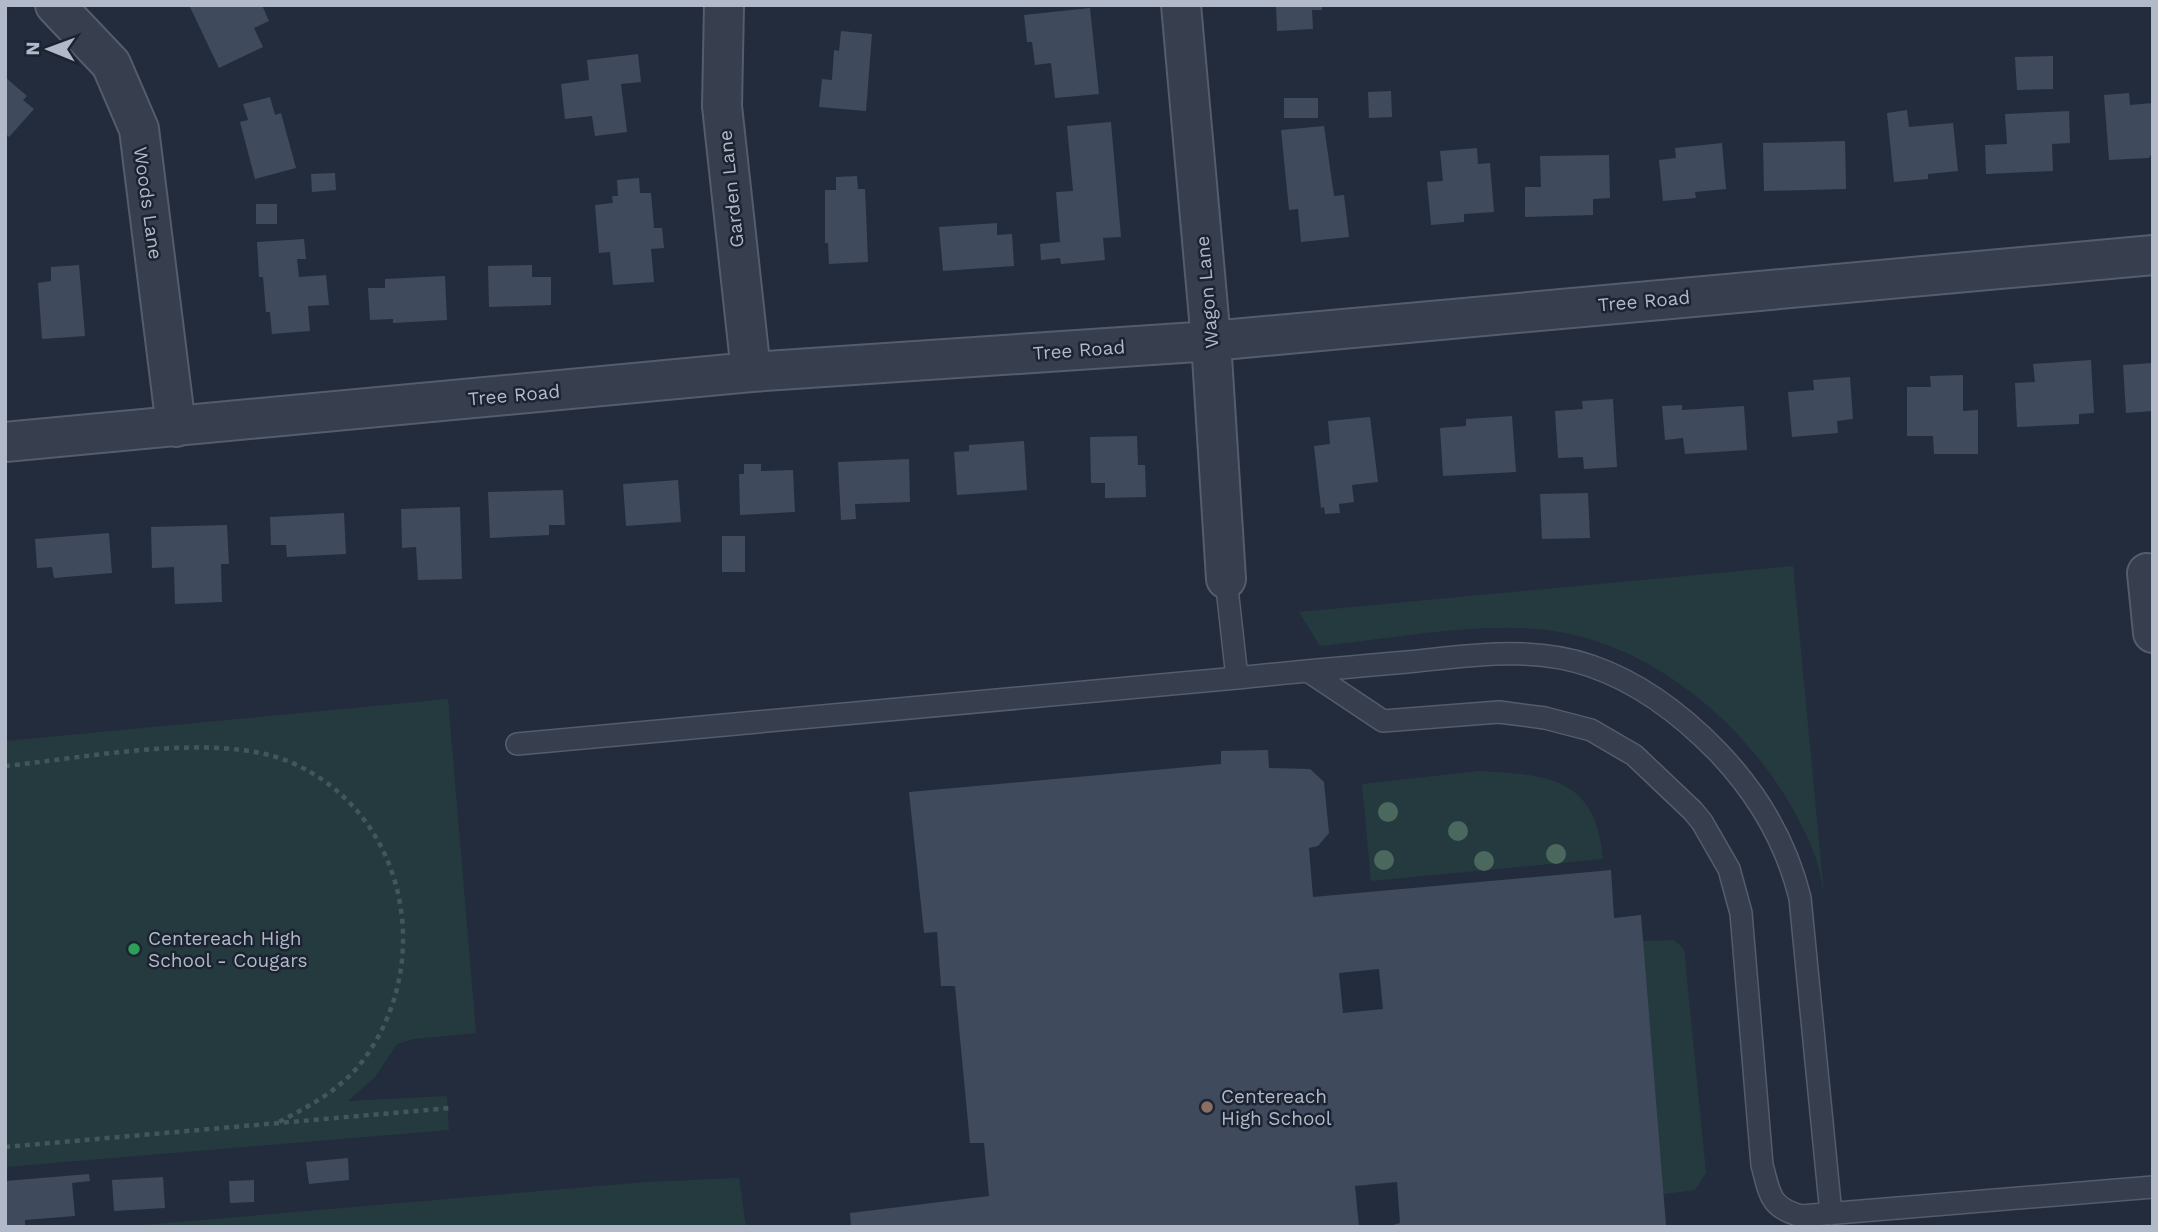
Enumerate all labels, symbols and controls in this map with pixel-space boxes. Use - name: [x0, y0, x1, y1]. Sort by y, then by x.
- north arrow: [14, 14, 84, 84]
- text: N: [21, 41, 44, 56]
- street label: Garden Lane: [713, 129, 749, 249]
- street label: Woods Lane: [129, 145, 167, 261]
- street label: Wagon Lane: [1191, 235, 1223, 349]
- street label: Tree Road: [1597, 286, 1691, 316]
- street label: Tree Road: [1032, 335, 1126, 365]
- street label: Tree Road: [467, 380, 561, 410]
- place label: Centereach High School - Cougars: [148, 927, 308, 972]
- marker: Centereach High School - Cougars: [126, 941, 142, 957]
- place label: Centereach High School: [1221, 1085, 1332, 1130]
- marker: Centereach High School: [1199, 1099, 1215, 1115]

